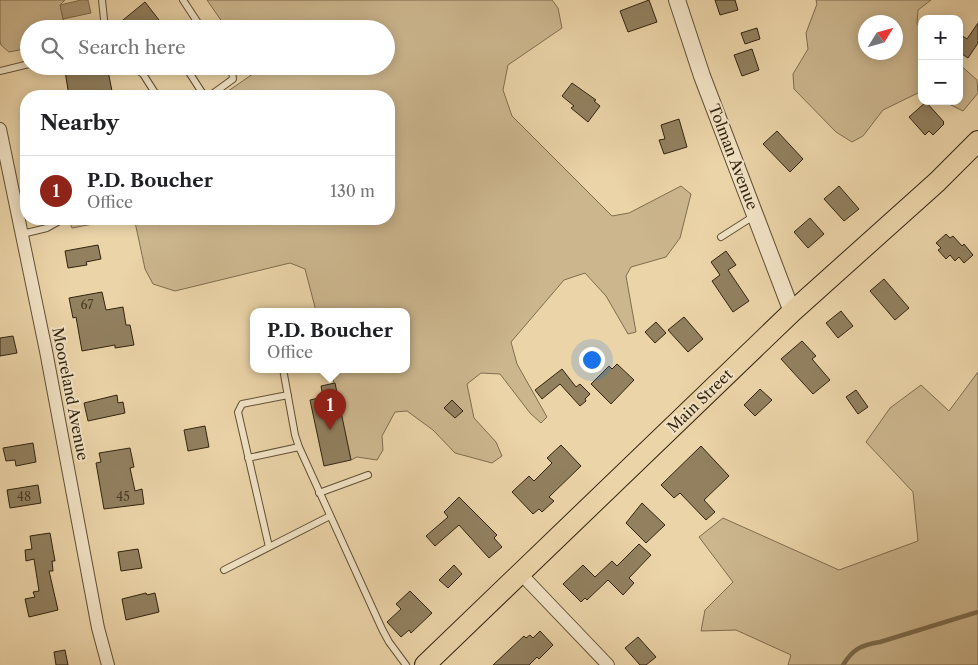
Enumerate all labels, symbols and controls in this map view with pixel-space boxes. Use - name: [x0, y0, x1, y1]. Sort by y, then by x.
- north arrow: [858, 15, 903, 60]
- map controls: [918, 15, 963, 105]
- button: +: [918, 15, 963, 60]
- search box: [20, 20, 395, 75]
- icon: search: [38, 34, 66, 62]
- text: Search here: [78, 36, 186, 59]
- button: −: [918, 60, 963, 105]
- street label: Tolman Avenue: [705, 101, 762, 212]
- text: Nearby: [40, 110, 119, 135]
- text: P.D. Boucher: [87, 169, 213, 192]
- text: 1: [52, 181, 60, 201]
- text: 130 m: [330, 181, 375, 201]
- text: Office: [87, 192, 133, 212]
- house number: 67: [81, 297, 93, 312]
- popup: [250, 308, 410, 373]
- text: P.D. Boucher: [267, 319, 393, 342]
- street label: Mooreland Avenue: [48, 326, 93, 462]
- text: Office: [267, 342, 313, 362]
- your location: [579, 347, 605, 373]
- street label: Main Street: [663, 364, 737, 436]
- pin: 1: [314, 389, 346, 430]
- house number: 48: [17, 489, 31, 504]
- house number: 45: [116, 489, 130, 504]

